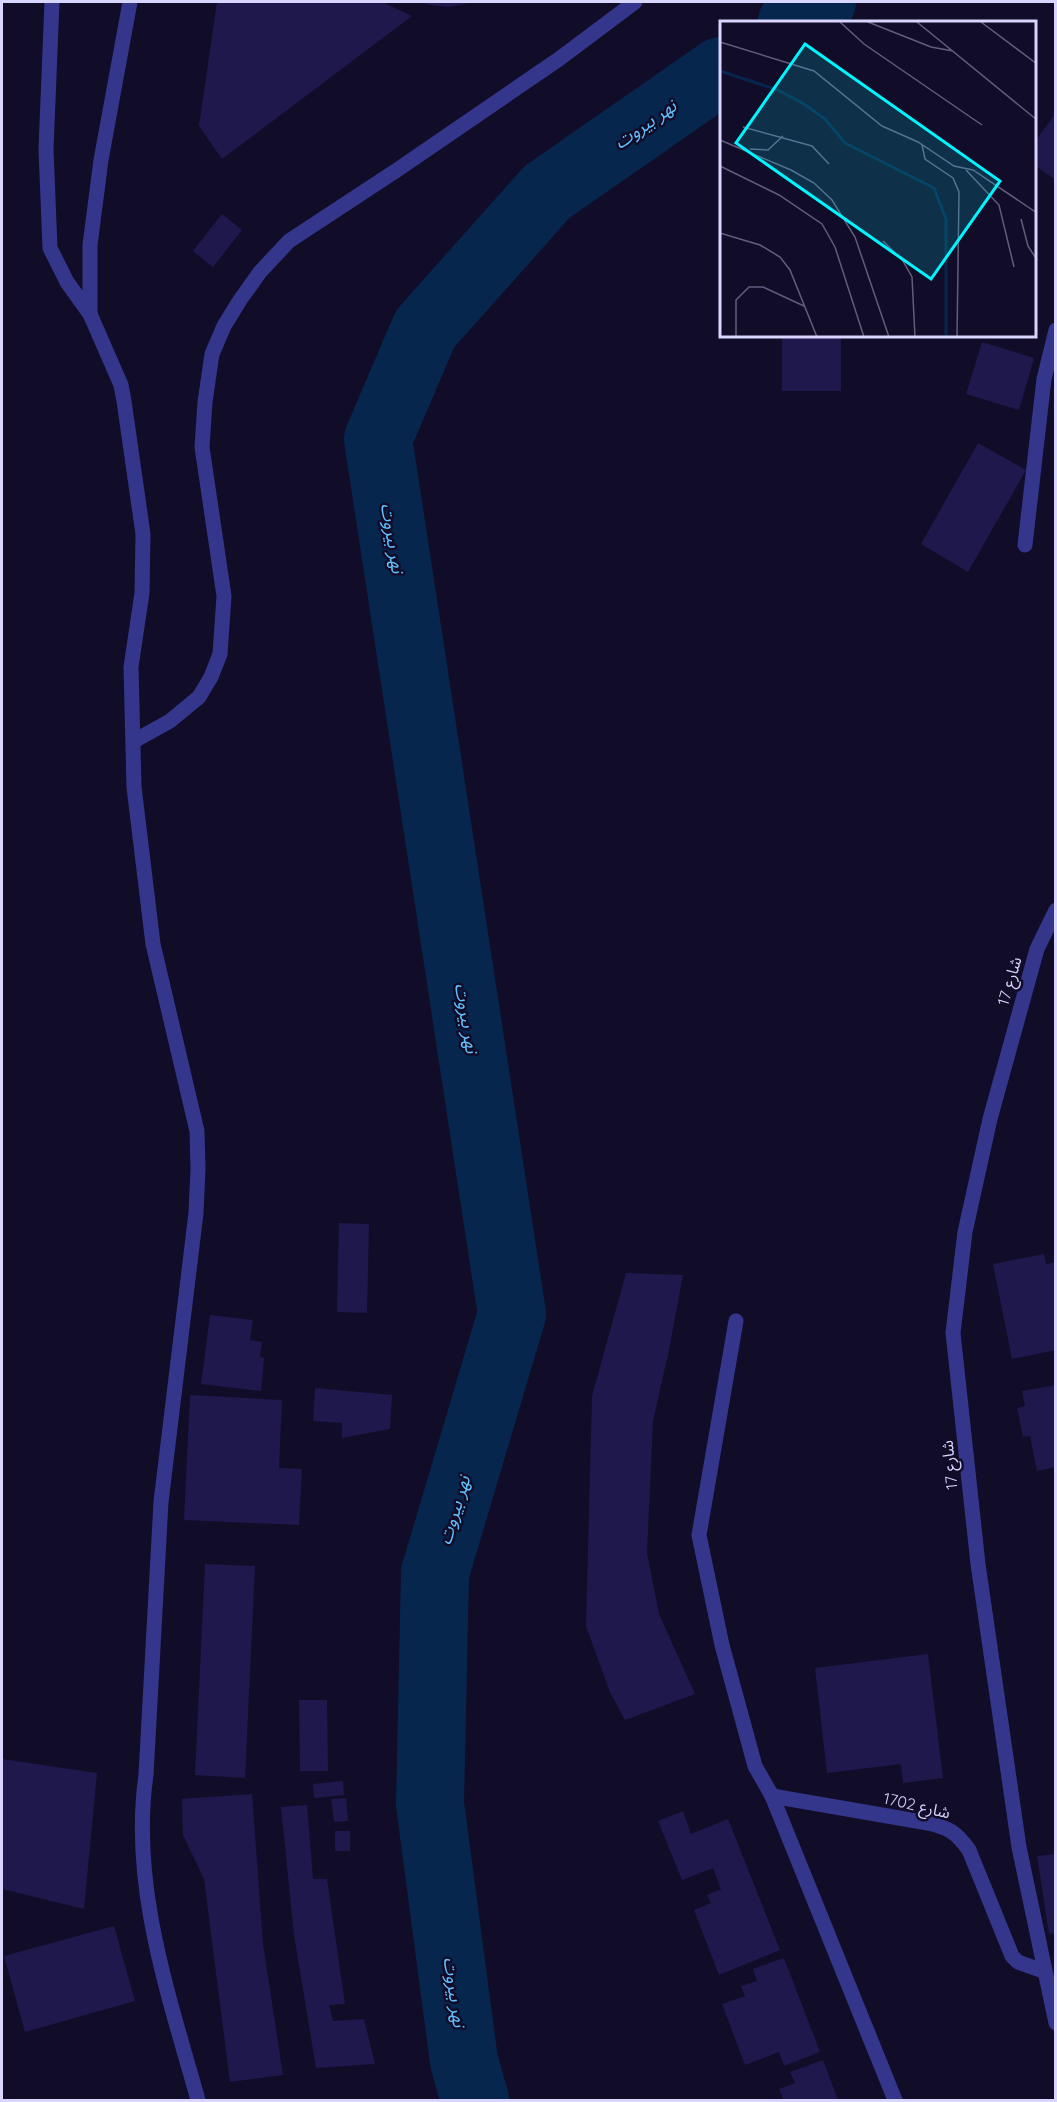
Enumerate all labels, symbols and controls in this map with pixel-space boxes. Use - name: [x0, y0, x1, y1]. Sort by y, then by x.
- inset map: [720, 21, 1036, 338]
- water label: نهر بيروت: [609, 93, 682, 154]
- water label: نهر بيروت: [376, 501, 410, 577]
- street label: شارع 17: [993, 954, 1028, 1008]
- water label: نهر بيروت: [450, 981, 484, 1057]
- street label: شارع 17: [936, 1439, 965, 1491]
- water label: نهر بيروت: [433, 1471, 476, 1547]
- street label: شارع 1702: [881, 1788, 952, 1825]
- water label: نهر بيروت: [439, 1955, 472, 2031]

